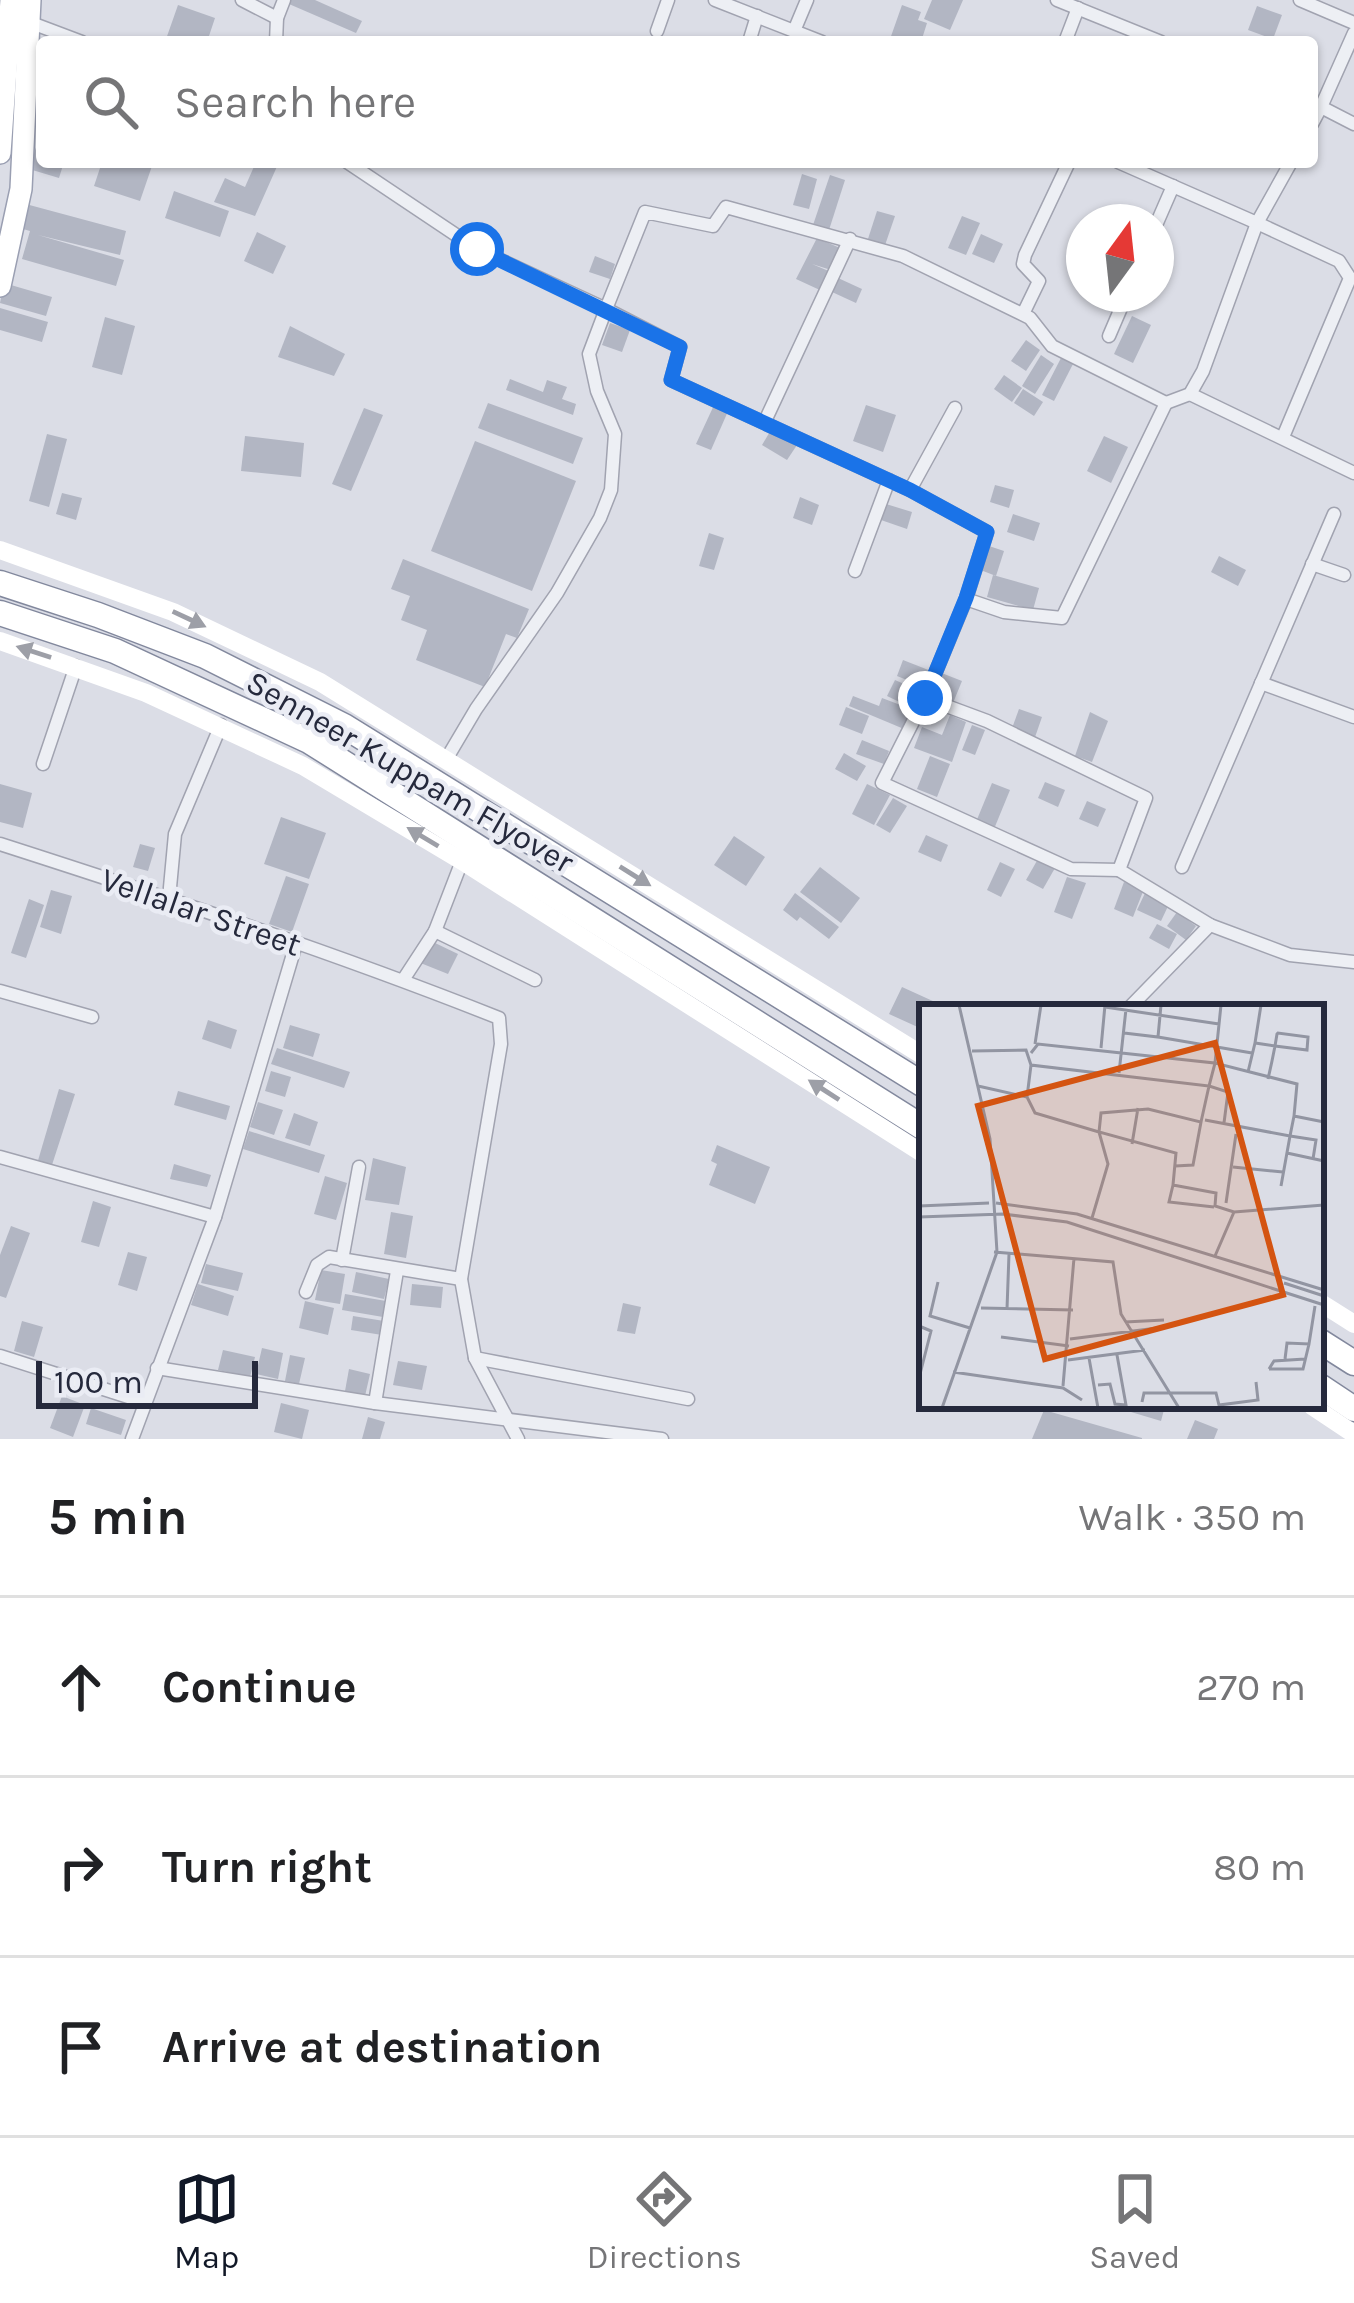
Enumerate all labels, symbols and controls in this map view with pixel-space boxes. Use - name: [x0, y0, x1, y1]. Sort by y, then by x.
- search box: [36, 36, 1318, 168]
- icon: search: [78, 69, 144, 135]
- text: Search here: [174, 76, 416, 128]
- north arrow: [1066, 204, 1174, 312]
- route start: [450, 222, 504, 276]
- one-way arrow: [171, 609, 206, 629]
- one-way arrow: [15, 642, 52, 661]
- street label: Senneer Kuppam Flyover: [240, 663, 580, 881]
- route end: [898, 671, 952, 725]
- one-way arrow: [406, 827, 440, 848]
- street label: Vellalar Street: [96, 860, 306, 964]
- one-way arrow: [619, 864, 652, 886]
- inset map: [919, 1004, 1324, 1409]
- one-way arrow: [807, 1080, 840, 1102]
- scale bar: [36, 1355, 258, 1408]
- text: 100 m: [54, 1363, 143, 1401]
- text: 5 min: [48, 1487, 188, 1547]
- text: Walk · 350 m: [1079, 1494, 1306, 1540]
- icon: ahead: [48, 1654, 114, 1720]
- text: Continue: [162, 1661, 357, 1713]
- text: 270 m: [1196, 1664, 1306, 1710]
- icon: right: [48, 1834, 114, 1900]
- text: Turn right: [162, 1841, 372, 1893]
- text: 80 m: [1213, 1844, 1306, 1890]
- icon: arrive: [48, 2014, 114, 2080]
- text: Arrive at destination: [162, 2021, 602, 2073]
- tab: Map: [174, 2166, 240, 2276]
- tab: Directions: [587, 2166, 742, 2276]
- tab: Saved: [1089, 2166, 1180, 2276]

